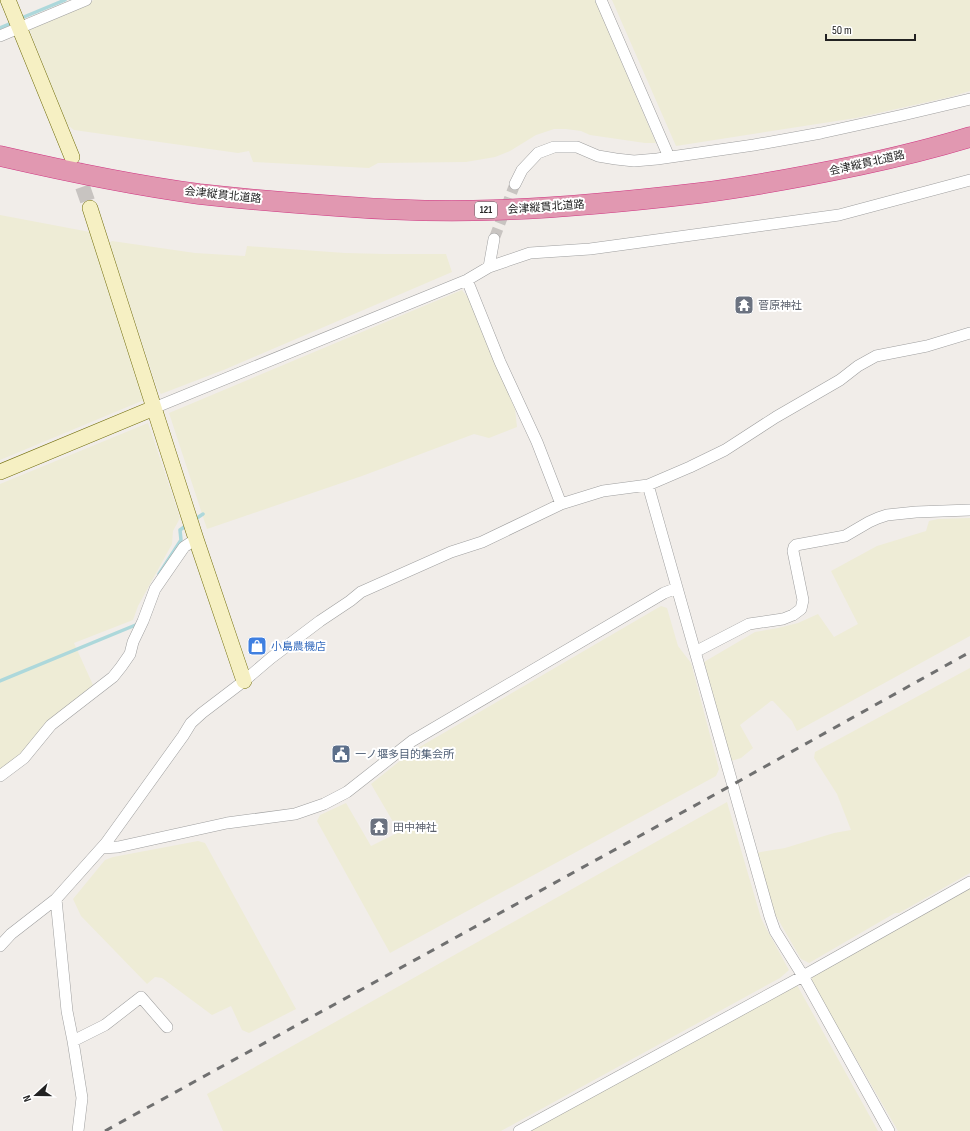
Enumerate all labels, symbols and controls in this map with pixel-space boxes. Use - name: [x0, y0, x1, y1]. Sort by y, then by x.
- scale bar: [826, 16, 915, 42]
- text: 50 m: [832, 23, 852, 38]
- street label: 会津縦貫北道路: [828, 148, 906, 178]
- street label: 会津縦貫北道路: [184, 185, 262, 205]
- street label: 会津縦貫北道路: [507, 198, 585, 216]
- road number: 121: [475, 202, 497, 218]
- temple icon: 菅原神社: [733, 294, 755, 316]
- place label: 菅原神社: [758, 299, 802, 312]
- shop icon: 小島農機店: [246, 635, 268, 657]
- place label: 小島農機店: [271, 640, 326, 653]
- public building icon: 一ノ堰多目的集会所: [330, 743, 352, 765]
- place label: 一ノ堰多目的集会所: [355, 748, 455, 761]
- temple icon: 田中神社: [368, 816, 390, 838]
- place label: 田中神社: [393, 821, 437, 834]
- north arrow: [16, 1075, 56, 1115]
- text: N: [20, 1093, 34, 1103]

